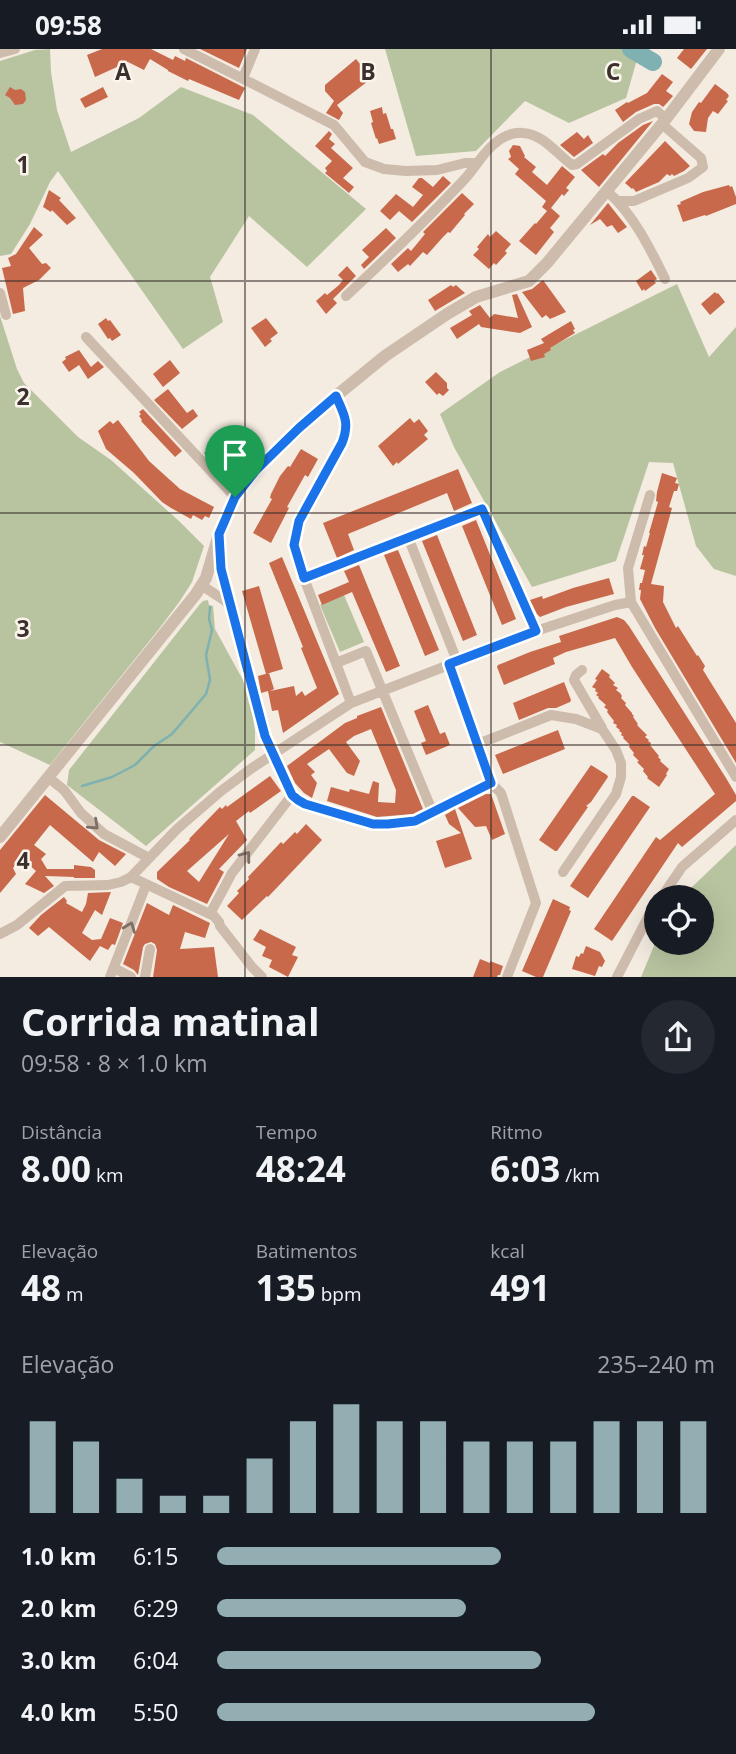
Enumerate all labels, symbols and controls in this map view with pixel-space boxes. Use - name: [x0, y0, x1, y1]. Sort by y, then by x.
- text: 09:58: [35, 7, 102, 43]
- text: A: [115, 55, 131, 87]
- text: B: [360, 55, 376, 87]
- text: C: [606, 55, 620, 87]
- text: 1: [16, 148, 30, 180]
- text: 2: [16, 380, 30, 412]
- pin: [205, 425, 265, 497]
- icon: arrive: [216, 436, 254, 474]
- text: 3: [16, 612, 30, 644]
- one-way arrow: [86, 816, 99, 829]
- text: 4: [16, 844, 30, 876]
- one-way arrow: [237, 851, 250, 863]
- map controls: [644, 885, 714, 955]
- button: locate: [644, 885, 714, 955]
- one-way arrow: [121, 921, 135, 933]
- text: Corrida matinal: [21, 995, 320, 1047]
- button: share: [641, 1000, 715, 1074]
- text: 09:58 · 8 × 1.0 km: [21, 1047, 208, 1079]
- text: Distância: [21, 1119, 102, 1145]
- text: Tempo: [256, 1119, 317, 1145]
- text: Ritmo: [490, 1119, 543, 1145]
- text: 8.00: [21, 1145, 91, 1192]
- text: 48:24: [256, 1145, 346, 1192]
- text: 6:03: [490, 1145, 560, 1192]
- text: km: [91, 1162, 124, 1188]
- text: /km: [560, 1162, 600, 1188]
- text: Elevação: [21, 1238, 98, 1264]
- text: Batimentos: [256, 1238, 357, 1264]
- text: kcal: [490, 1238, 525, 1264]
- text: 48: [21, 1264, 61, 1311]
- text: 135: [256, 1264, 316, 1311]
- text: 491: [490, 1264, 550, 1311]
- text: m: [61, 1281, 84, 1307]
- text: bpm: [316, 1281, 361, 1307]
- text: Elevação: [21, 1348, 114, 1380]
- text: 235–240 m: [597, 1348, 715, 1380]
- text: 1.0 km: [21, 1540, 97, 1572]
- text: 6:15: [133, 1540, 179, 1572]
- text: 2.0 km: [21, 1592, 97, 1624]
- text: 6:29: [133, 1592, 179, 1624]
- text: 3.0 km: [21, 1644, 97, 1676]
- text: 6:04: [133, 1644, 179, 1676]
- text: 4.0 km: [21, 1696, 97, 1728]
- text: 5:50: [133, 1696, 179, 1728]

